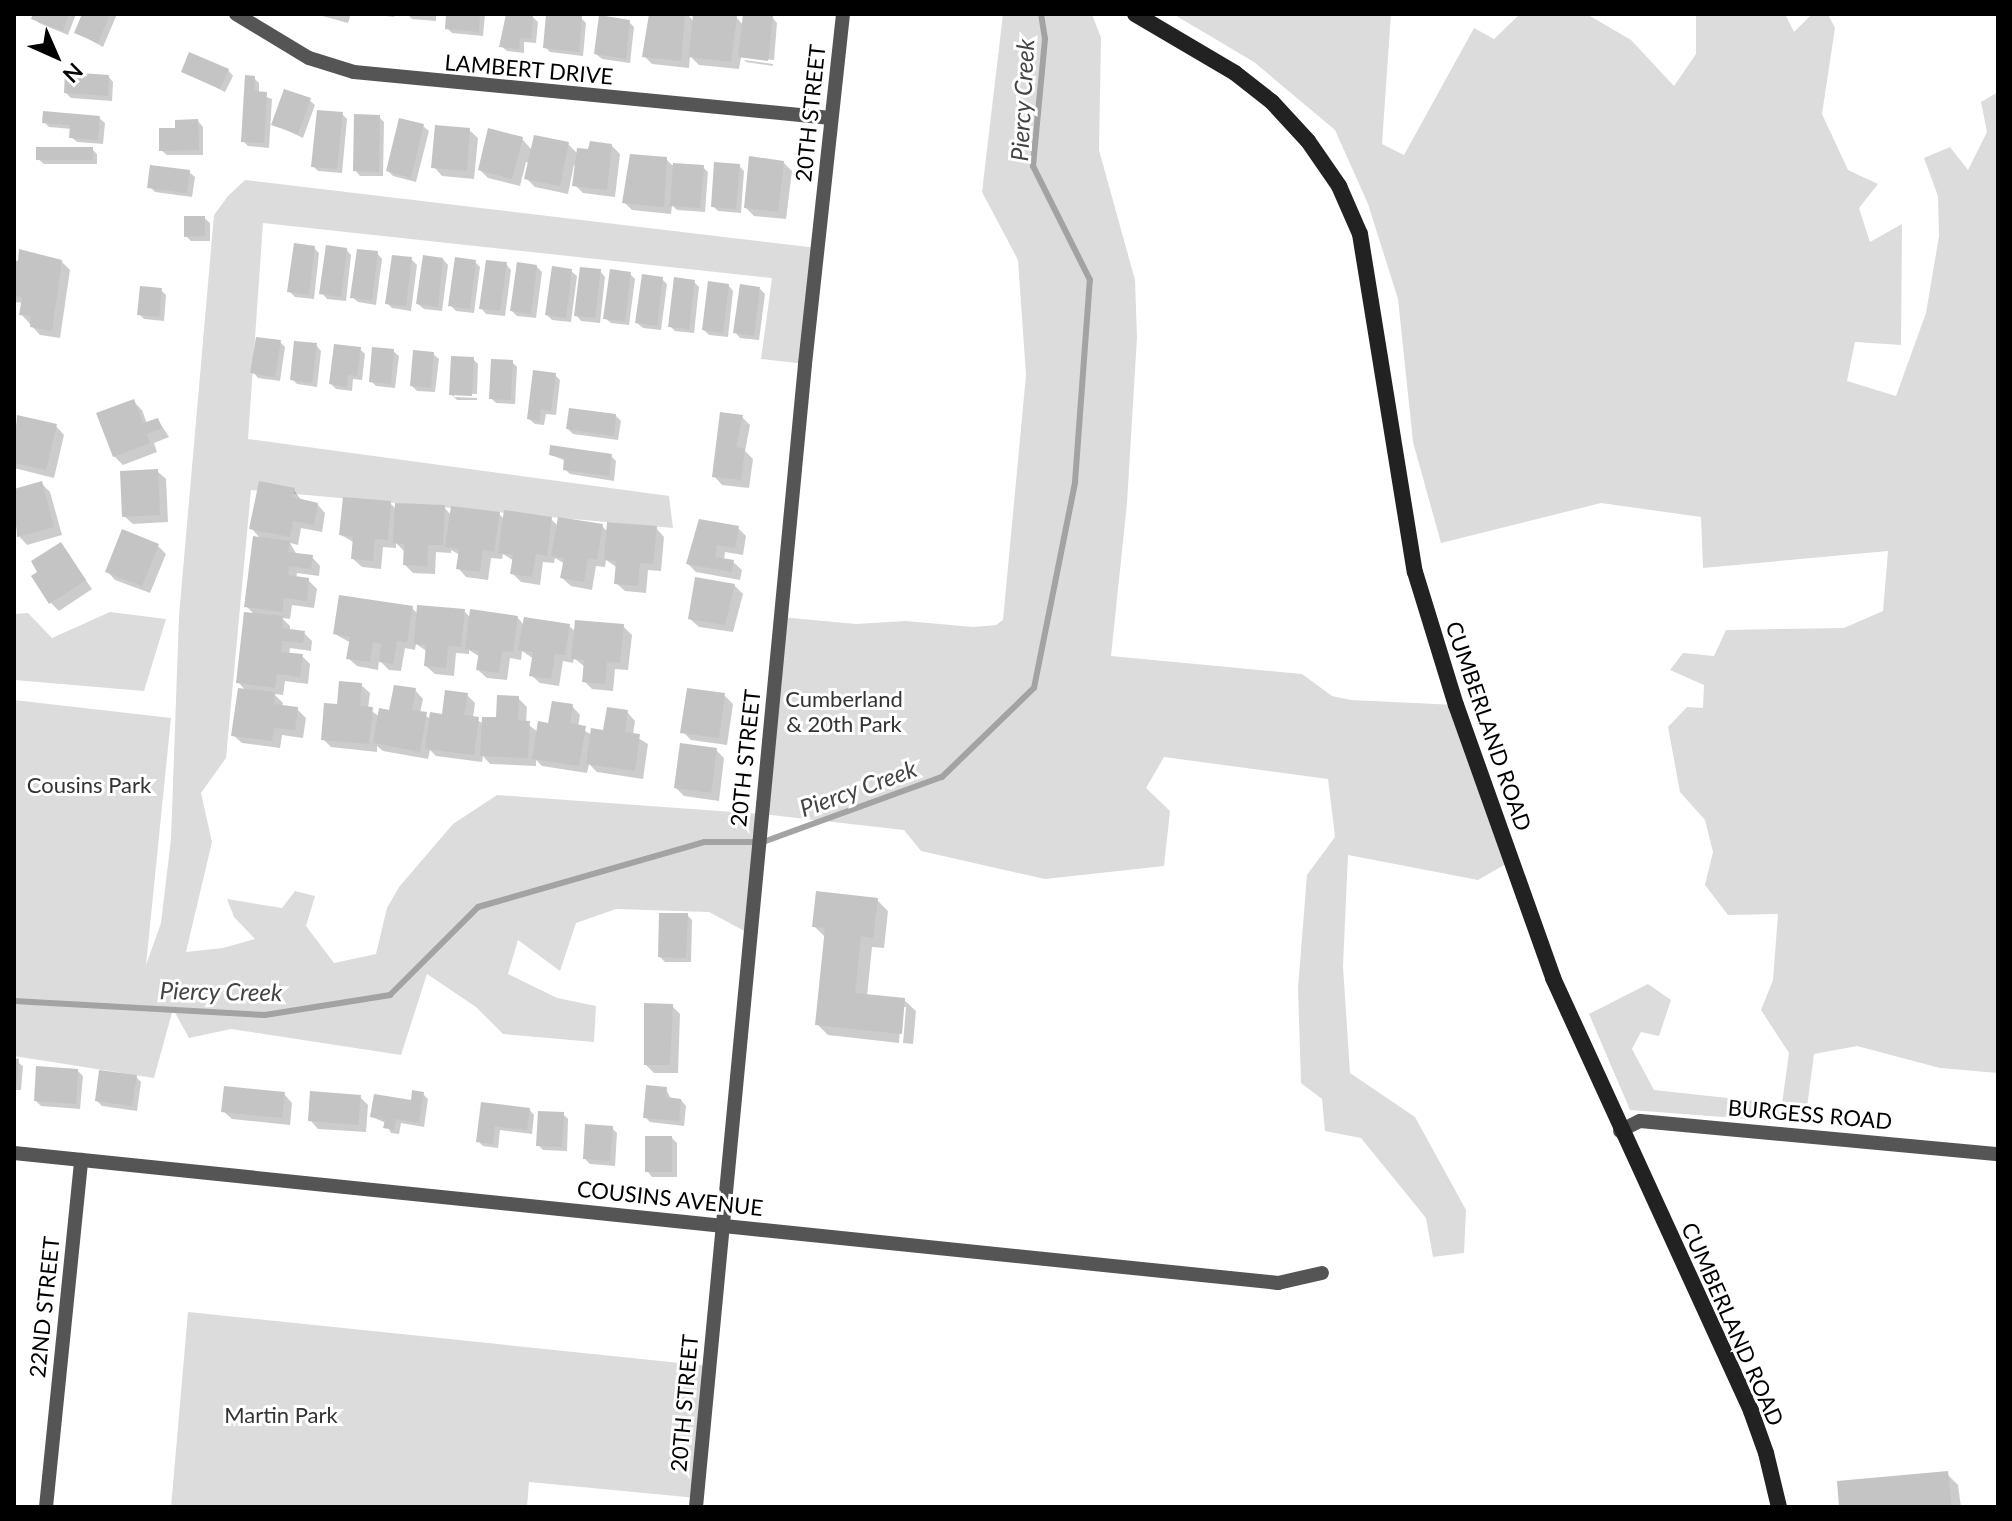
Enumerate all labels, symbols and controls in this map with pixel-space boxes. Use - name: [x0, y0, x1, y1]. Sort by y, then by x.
- north arrow: [16, 16, 96, 96]
- water label: Piercy Creek: [1004, 38, 1040, 162]
- street label: 20TH STREET: [790, 43, 830, 183]
- street label: LAMBERT DRIVE: [443, 48, 615, 90]
- text: N: [58, 58, 89, 89]
- street label: CUMBERLAND ROAD: [1441, 618, 1537, 834]
- park label: Cumberland & 20th Park: [785, 685, 903, 736]
- street label: 20TH STREET: [725, 688, 765, 828]
- water label: Piercy Creek: [795, 753, 921, 823]
- park label: Cousins Park: [27, 772, 151, 798]
- water label: Piercy Creek: [159, 976, 283, 1006]
- street label: BURGESS ROAD: [1727, 1094, 1893, 1134]
- street label: COUSINS AVENUE: [575, 1175, 765, 1221]
- street label: CUMBERLAND ROAD: [1676, 1218, 1790, 1430]
- street label: 22ND STREET: [23, 1235, 65, 1379]
- street label: 20TH STREET: [665, 1333, 703, 1473]
- park label: Martin Park: [224, 1402, 338, 1428]

